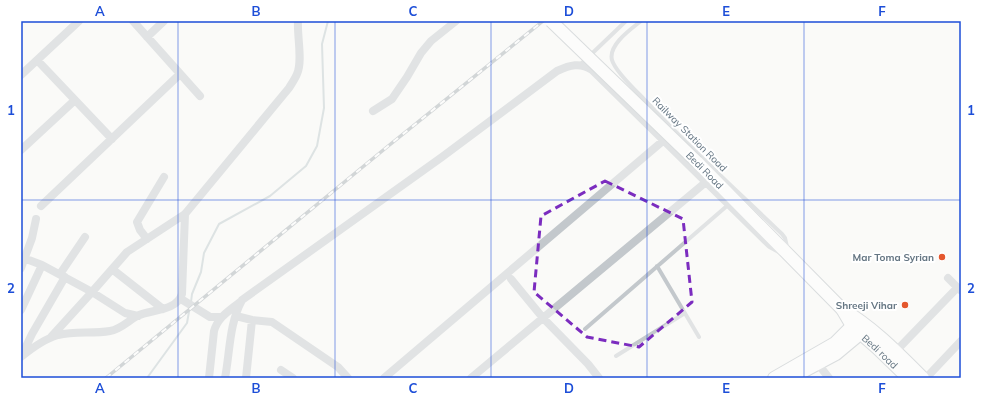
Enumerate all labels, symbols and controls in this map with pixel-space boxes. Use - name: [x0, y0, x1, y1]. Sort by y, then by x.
- text: A: [95, 3, 105, 19]
- text: B: [252, 3, 261, 19]
- text: C: [409, 3, 418, 19]
- text: D: [564, 3, 574, 19]
- text: E: [722, 3, 730, 19]
- text: F: [878, 3, 886, 19]
- street label: Railway Station Road: [650, 94, 730, 174]
- text: 1: [7, 102, 15, 118]
- text: 1: [967, 102, 975, 118]
- street label: Bedi Road: [683, 149, 726, 192]
- place label: Mar Toma Syrian: [853, 251, 934, 264]
- marker: Mar Toma Syrian: [937, 252, 947, 262]
- text: 2: [7, 280, 15, 296]
- text: 2: [967, 280, 975, 296]
- place label: Shreeji Vihar: [836, 299, 897, 312]
- marker: Shreeji Vihar: [900, 300, 910, 310]
- street label: Bedi road: [859, 332, 900, 372]
- text: A: [95, 380, 105, 396]
- text: B: [252, 380, 261, 396]
- text: C: [409, 380, 418, 396]
- text: D: [564, 380, 574, 396]
- text: E: [722, 380, 730, 396]
- text: F: [878, 380, 886, 396]

